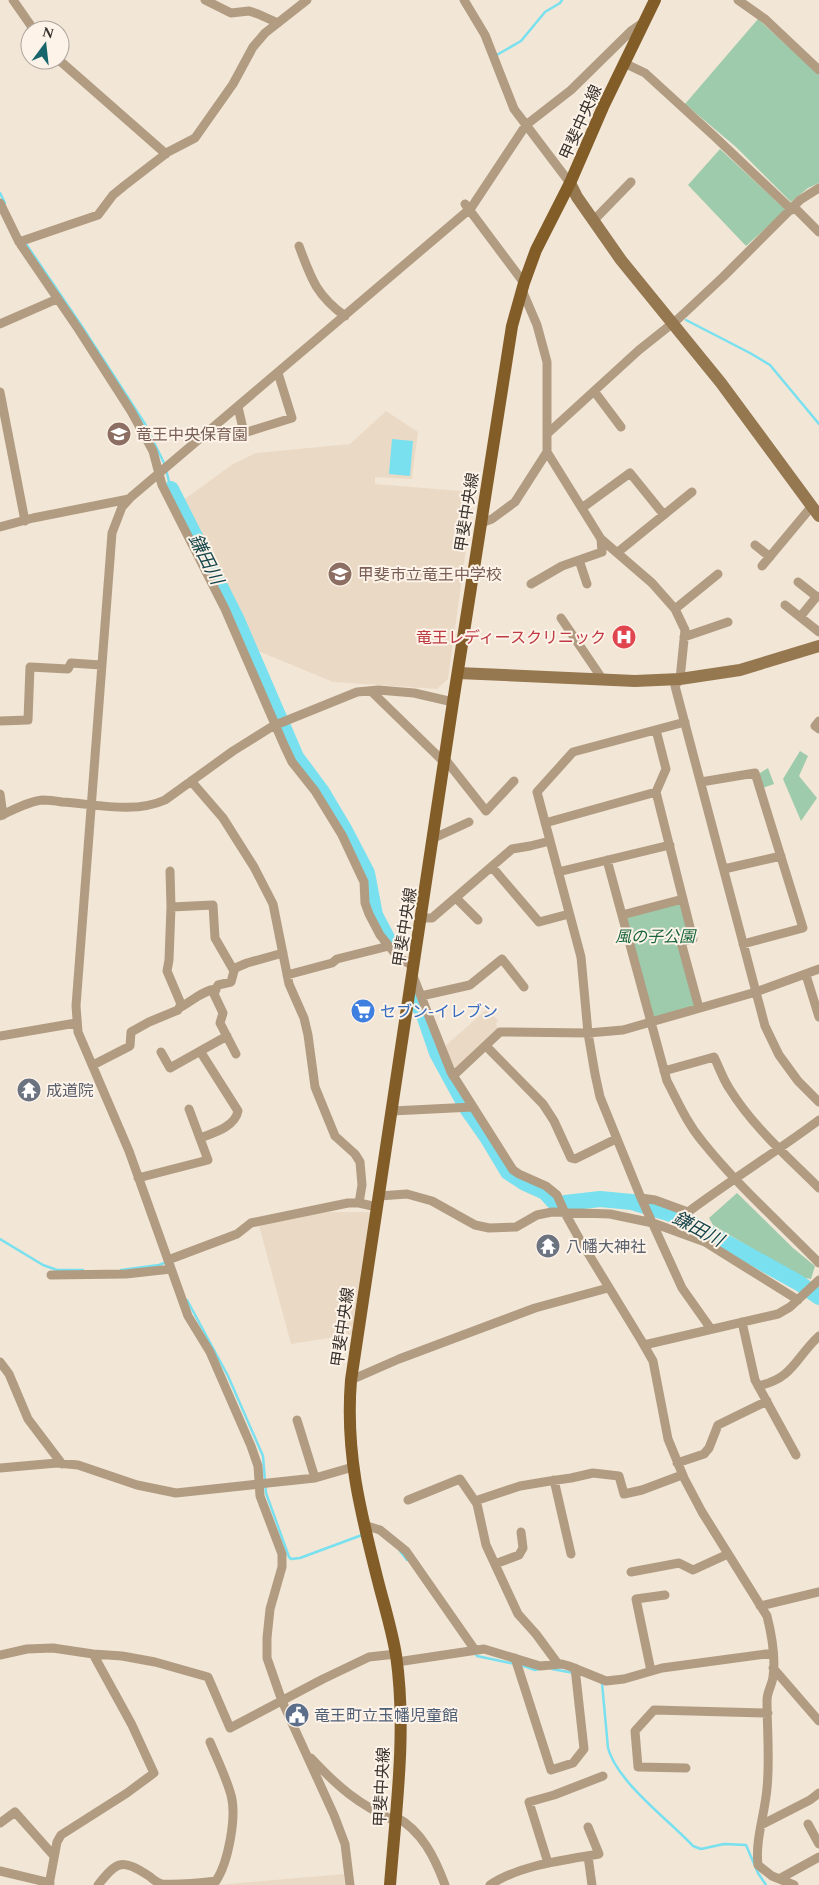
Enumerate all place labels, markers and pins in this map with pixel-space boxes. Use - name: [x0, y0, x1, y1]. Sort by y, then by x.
- school or university icon: 竜王中央保育園: [106, 421, 132, 447]
- place label: 竜王中央保育園: [136, 423, 248, 447]
- school or university icon: 甲斐市立竜王中学校: [327, 561, 353, 587]
- place label: 甲斐市立竜王中学校: [358, 563, 502, 587]
- hospital icon: 竜王レディースクリニック: [611, 624, 637, 650]
- place label: 竜王レディースクリニック: [416, 626, 606, 650]
- supermarket icon: セブン-イレブン: [350, 998, 376, 1024]
- place label: セブン-イレブン: [380, 1000, 498, 1024]
- temple icon: 成道院: [16, 1077, 42, 1103]
- place label: 成道院: [46, 1079, 94, 1103]
- temple icon: 八幡大神社: [535, 1233, 561, 1259]
- place label: 八幡大神社: [566, 1235, 646, 1259]
- public building icon: 竜王町立玉幡児童館: [284, 1702, 310, 1728]
- place label: 竜王町立玉幡児童館: [314, 1704, 458, 1728]

